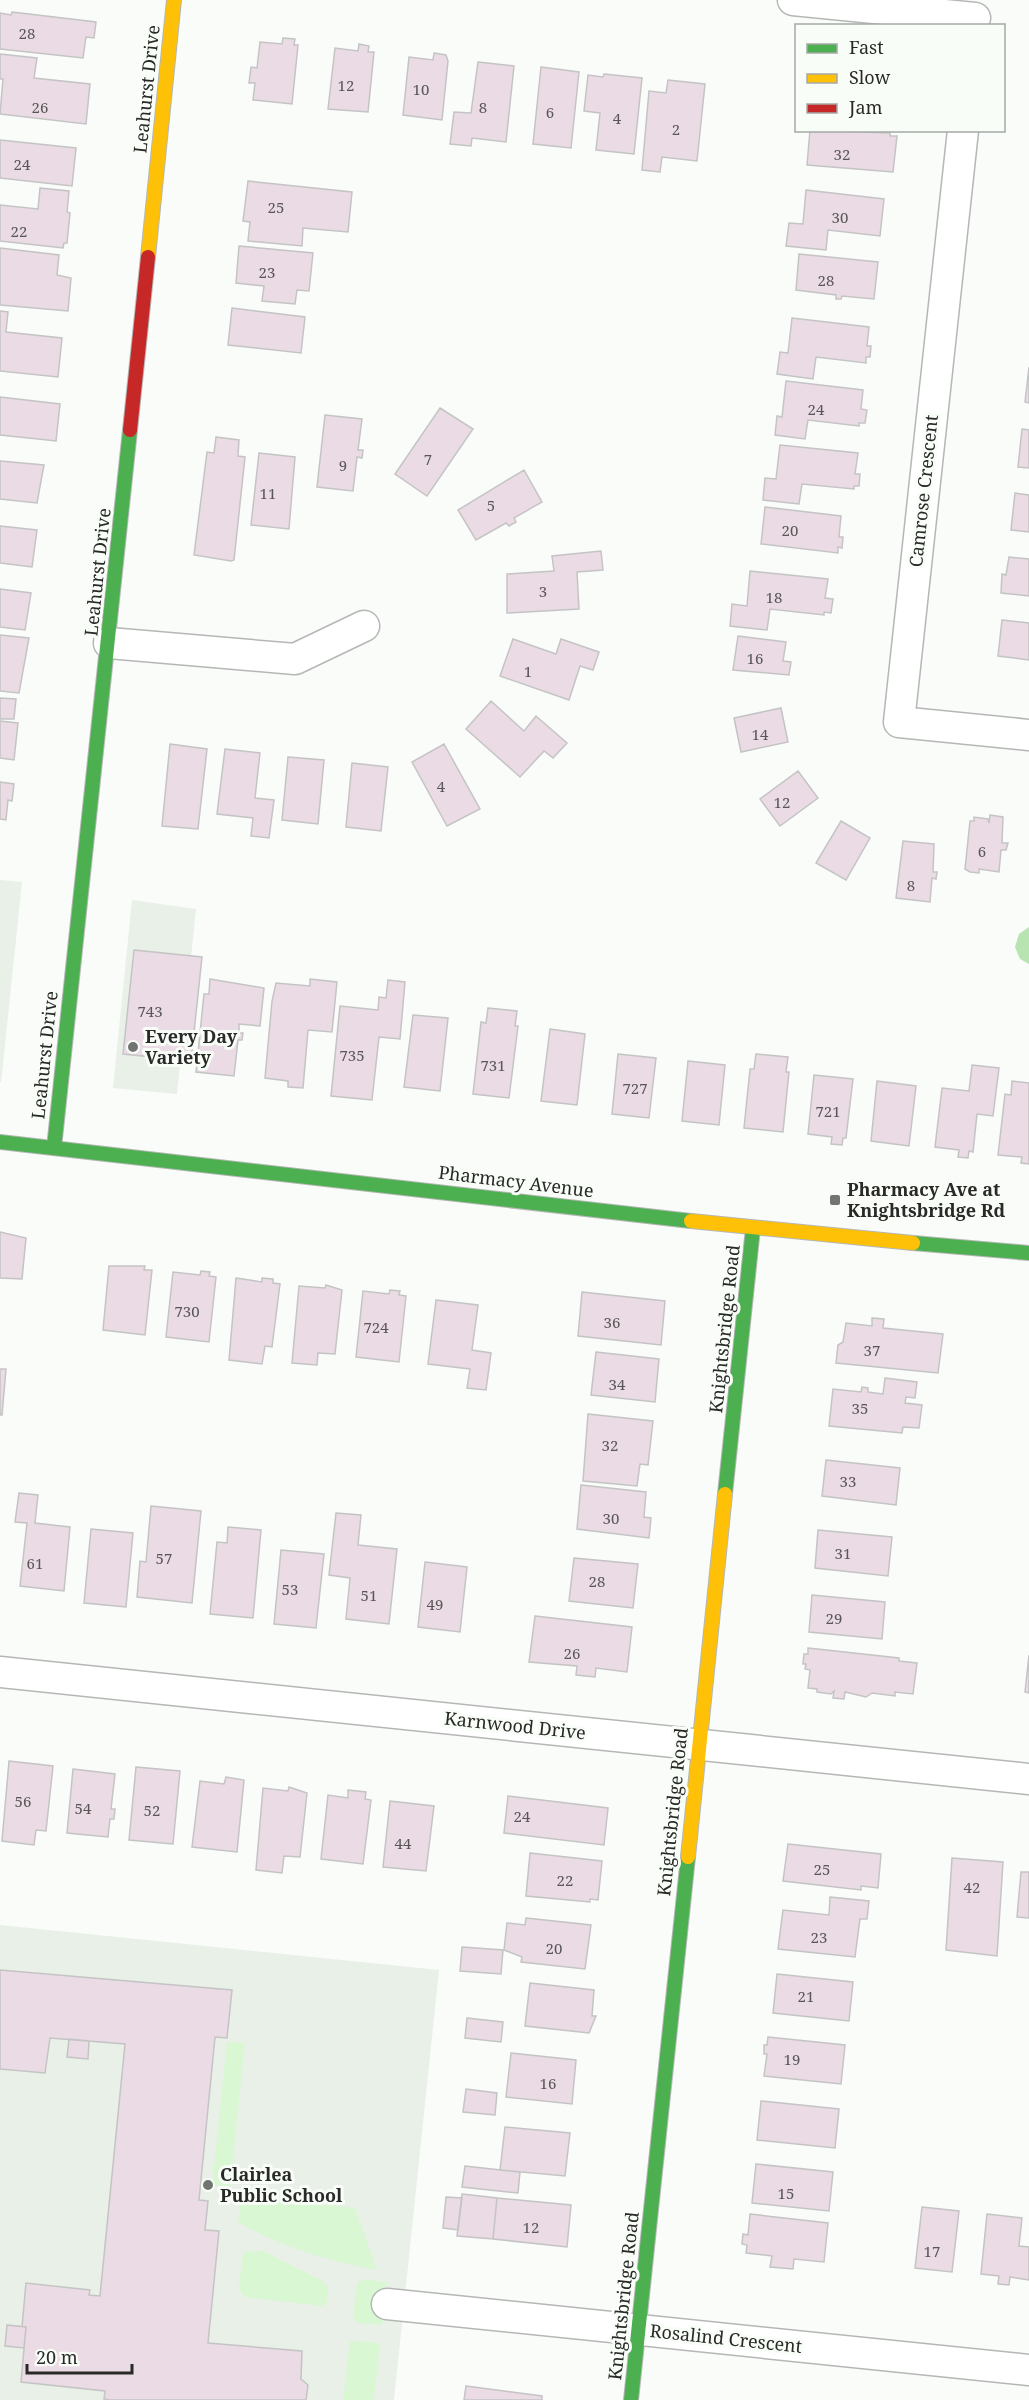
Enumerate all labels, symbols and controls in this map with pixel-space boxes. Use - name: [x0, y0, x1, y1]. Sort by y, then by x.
- house number: 28: [19, 23, 35, 43]
- street label: Leahurst Drive: [127, 24, 165, 154]
- legend: [795, 24, 1005, 132]
- text: Fast: [849, 35, 884, 59]
- text: Slow: [849, 65, 891, 89]
- house number: 12: [338, 75, 354, 95]
- house number: 10: [413, 79, 429, 99]
- text: Jam: [848, 95, 883, 119]
- house number: 26: [32, 97, 48, 117]
- house number: 8: [479, 97, 487, 117]
- house number: 6: [546, 102, 554, 122]
- house number: 4: [613, 108, 622, 128]
- house number: 2: [672, 119, 680, 139]
- house number: 32: [834, 144, 850, 164]
- house number: 24: [14, 154, 31, 174]
- house number: 25: [268, 197, 284, 217]
- house number: 30: [832, 207, 848, 227]
- house number: 22: [11, 221, 27, 241]
- house number: 23: [259, 262, 275, 282]
- house number: 28: [818, 270, 834, 290]
- house number: 24: [808, 399, 825, 419]
- street label: Camrose Crescent: [903, 413, 943, 568]
- house number: 7: [424, 449, 432, 469]
- house number: 9: [339, 455, 347, 475]
- house number: 11: [260, 483, 276, 503]
- house number: 5: [487, 495, 495, 515]
- street label: Leahurst Drive: [78, 507, 116, 637]
- house number: 20: [782, 520, 798, 540]
- house number: 3: [539, 581, 547, 601]
- house number: 18: [766, 587, 782, 607]
- house number: 16: [747, 648, 763, 668]
- house number: 1: [524, 661, 532, 681]
- house number: 14: [752, 724, 769, 744]
- house number: 4: [437, 776, 446, 796]
- house number: 12: [774, 792, 790, 812]
- house number: 6: [978, 841, 986, 861]
- house number: 8: [907, 875, 915, 895]
- street label: Leahurst Drive: [25, 990, 63, 1120]
- house number: 743: [137, 1001, 163, 1021]
- place label: Every Day Variety: [145, 1024, 238, 1069]
- marker: Every Day Variety: [126, 1040, 140, 1054]
- house number: 735: [339, 1045, 365, 1065]
- house number: 731: [480, 1055, 506, 1075]
- house number: 727: [622, 1078, 648, 1098]
- house number: 721: [815, 1101, 841, 1121]
- street label: Pharmacy Avenue: [437, 1160, 595, 1202]
- place label: Pharmacy Ave at Knightsbridge Rd: [847, 1177, 1006, 1222]
- marker: Pharmacy Ave at Knightsbridge Rd: [828, 1193, 842, 1207]
- street label: Knightsbridge Road: [703, 1243, 745, 1414]
- house number: 730: [174, 1301, 200, 1321]
- house number: 36: [604, 1312, 620, 1332]
- house number: 724: [363, 1317, 389, 1337]
- house number: 37: [864, 1340, 880, 1360]
- house number: 34: [609, 1374, 626, 1394]
- house number: 35: [852, 1398, 868, 1418]
- house number: 32: [602, 1435, 618, 1455]
- house number: 33: [840, 1471, 856, 1491]
- house number: 30: [603, 1508, 619, 1528]
- house number: 31: [835, 1543, 851, 1563]
- house number: 57: [156, 1548, 172, 1568]
- house number: 61: [27, 1553, 43, 1573]
- house number: 28: [589, 1571, 605, 1591]
- house number: 53: [282, 1579, 298, 1599]
- house number: 51: [361, 1585, 377, 1605]
- house number: 49: [427, 1594, 443, 1614]
- house number: 29: [826, 1608, 842, 1628]
- house number: 26: [564, 1643, 580, 1663]
- street label: Karnwood Drive: [443, 1706, 587, 1744]
- street label: Knightsbridge Road: [651, 1726, 693, 1897]
- house number: 56: [15, 1791, 31, 1811]
- house number: 54: [75, 1798, 92, 1818]
- house number: 52: [144, 1800, 160, 1820]
- house number: 24: [514, 1806, 531, 1826]
- house number: 44: [395, 1833, 412, 1853]
- house number: 25: [814, 1859, 830, 1879]
- house number: 22: [557, 1870, 573, 1890]
- house number: 42: [964, 1877, 980, 1897]
- house number: 23: [811, 1927, 827, 1947]
- house number: 20: [546, 1938, 562, 1958]
- house number: 21: [798, 1986, 814, 2006]
- house number: 19: [784, 2049, 800, 2069]
- house number: 16: [540, 2073, 556, 2093]
- place label: Clairlea Public School: [220, 2162, 343, 2207]
- marker: Clairlea Public School: [201, 2178, 215, 2192]
- house number: 15: [778, 2183, 794, 2203]
- street label: Knightsbridge Road: [602, 2210, 644, 2381]
- house number: 12: [523, 2217, 539, 2237]
- house number: 17: [924, 2241, 940, 2261]
- street label: Rosalind Crescent: [649, 2318, 803, 2358]
- scale bar: [27, 2337, 132, 2375]
- text: 20 m: [36, 2345, 78, 2369]

